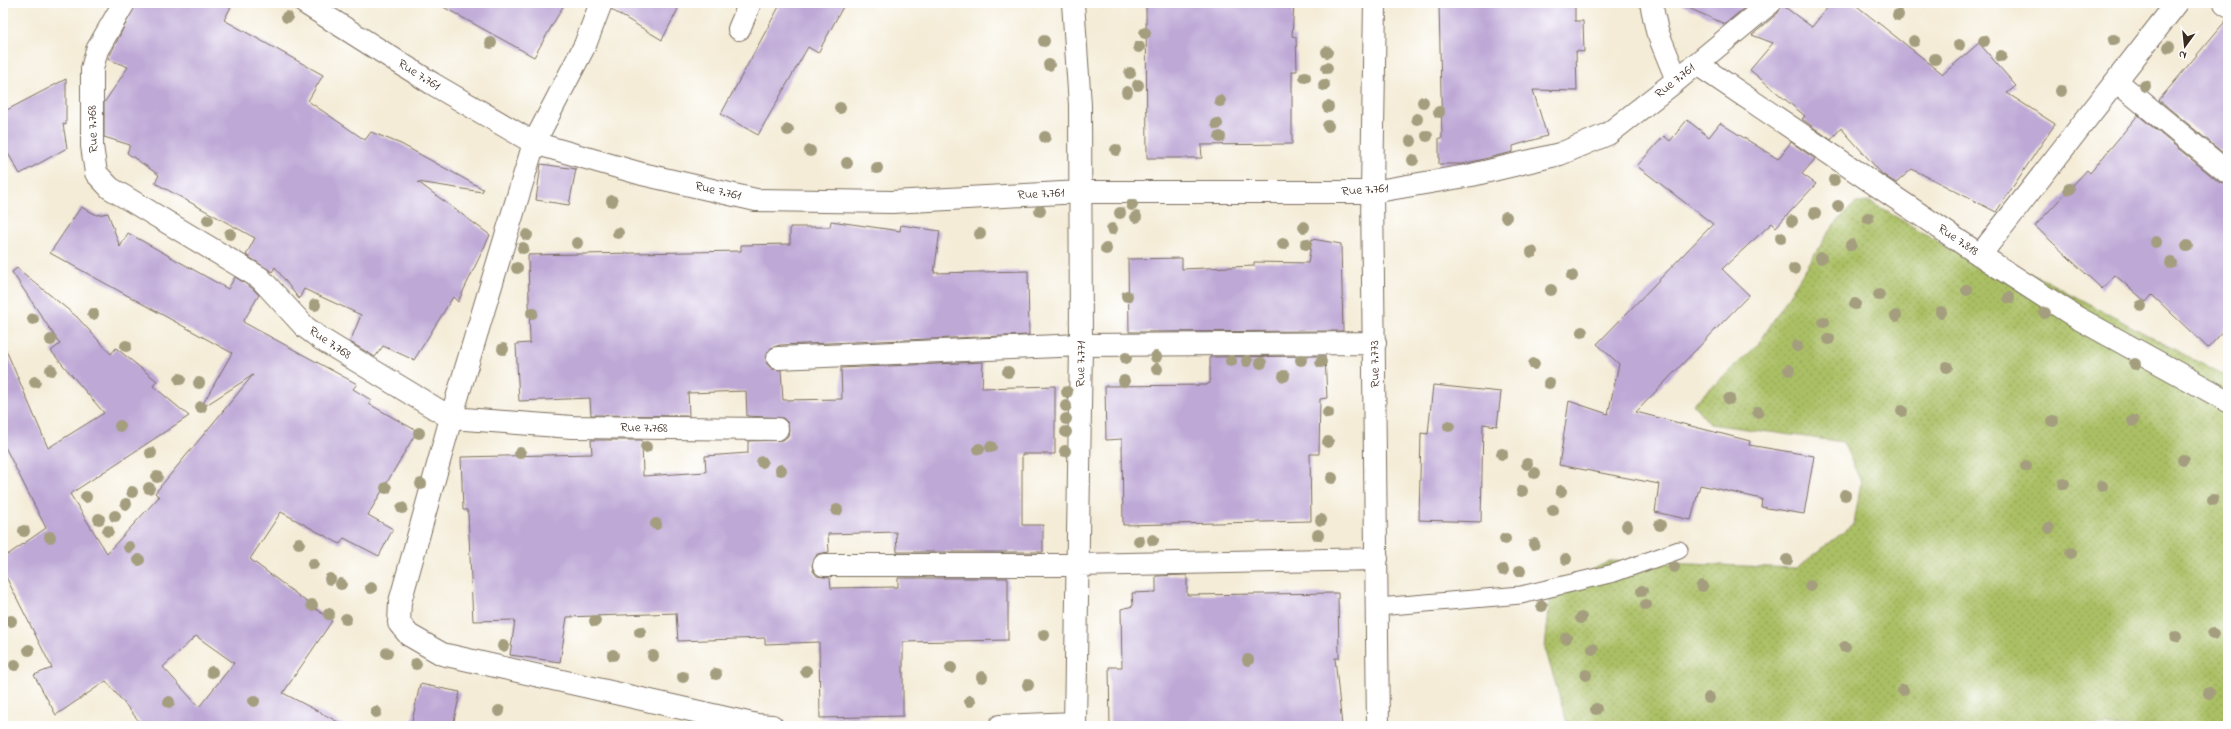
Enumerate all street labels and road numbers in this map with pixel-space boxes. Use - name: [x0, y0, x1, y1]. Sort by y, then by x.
- street label: Rue 7.761: [394, 55, 444, 95]
- street label: Rue 7.761: [1651, 59, 1699, 103]
- street label: Rue 7.768: [83, 105, 103, 153]
- street label: Rue 7.761: [693, 176, 743, 206]
- street label: Rue 7.761: [1341, 179, 1389, 201]
- street label: Rue 7.761: [1017, 183, 1065, 205]
- street label: Rue 7.818: [1934, 219, 1982, 261]
- street label: Rue 7.768: [305, 322, 355, 364]
- street label: Rue 7.773: [1365, 340, 1385, 388]
- street label: Rue 7.771: [1071, 341, 1091, 387]
- street label: Rue 7.768: [620, 418, 668, 438]

